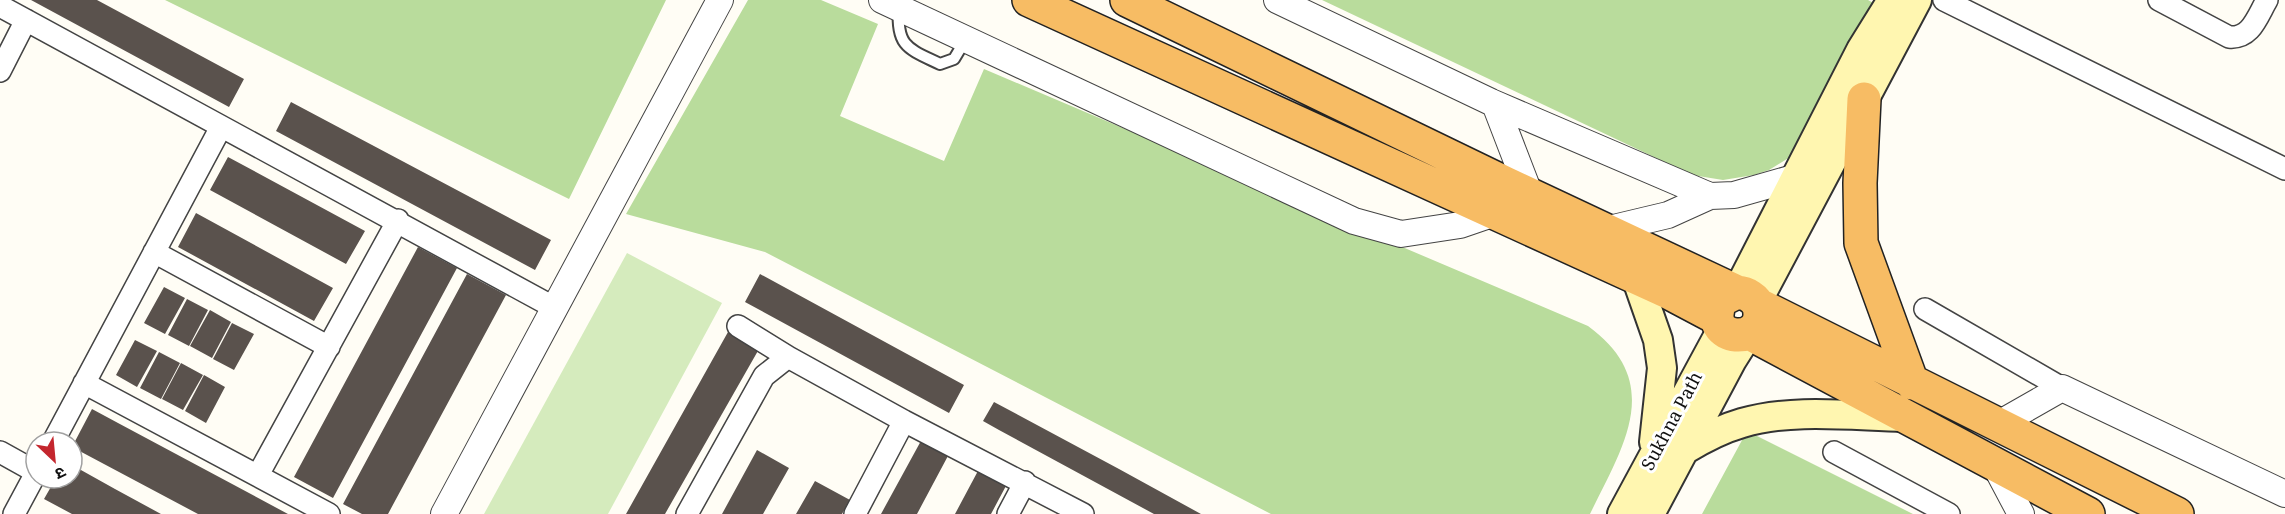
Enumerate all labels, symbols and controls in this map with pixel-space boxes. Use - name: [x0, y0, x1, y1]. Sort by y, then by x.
- street label: Sukhna Path: [1635, 367, 1707, 474]
- north arrow: [24, 430, 84, 490]
- text: उ: [51, 462, 70, 486]

